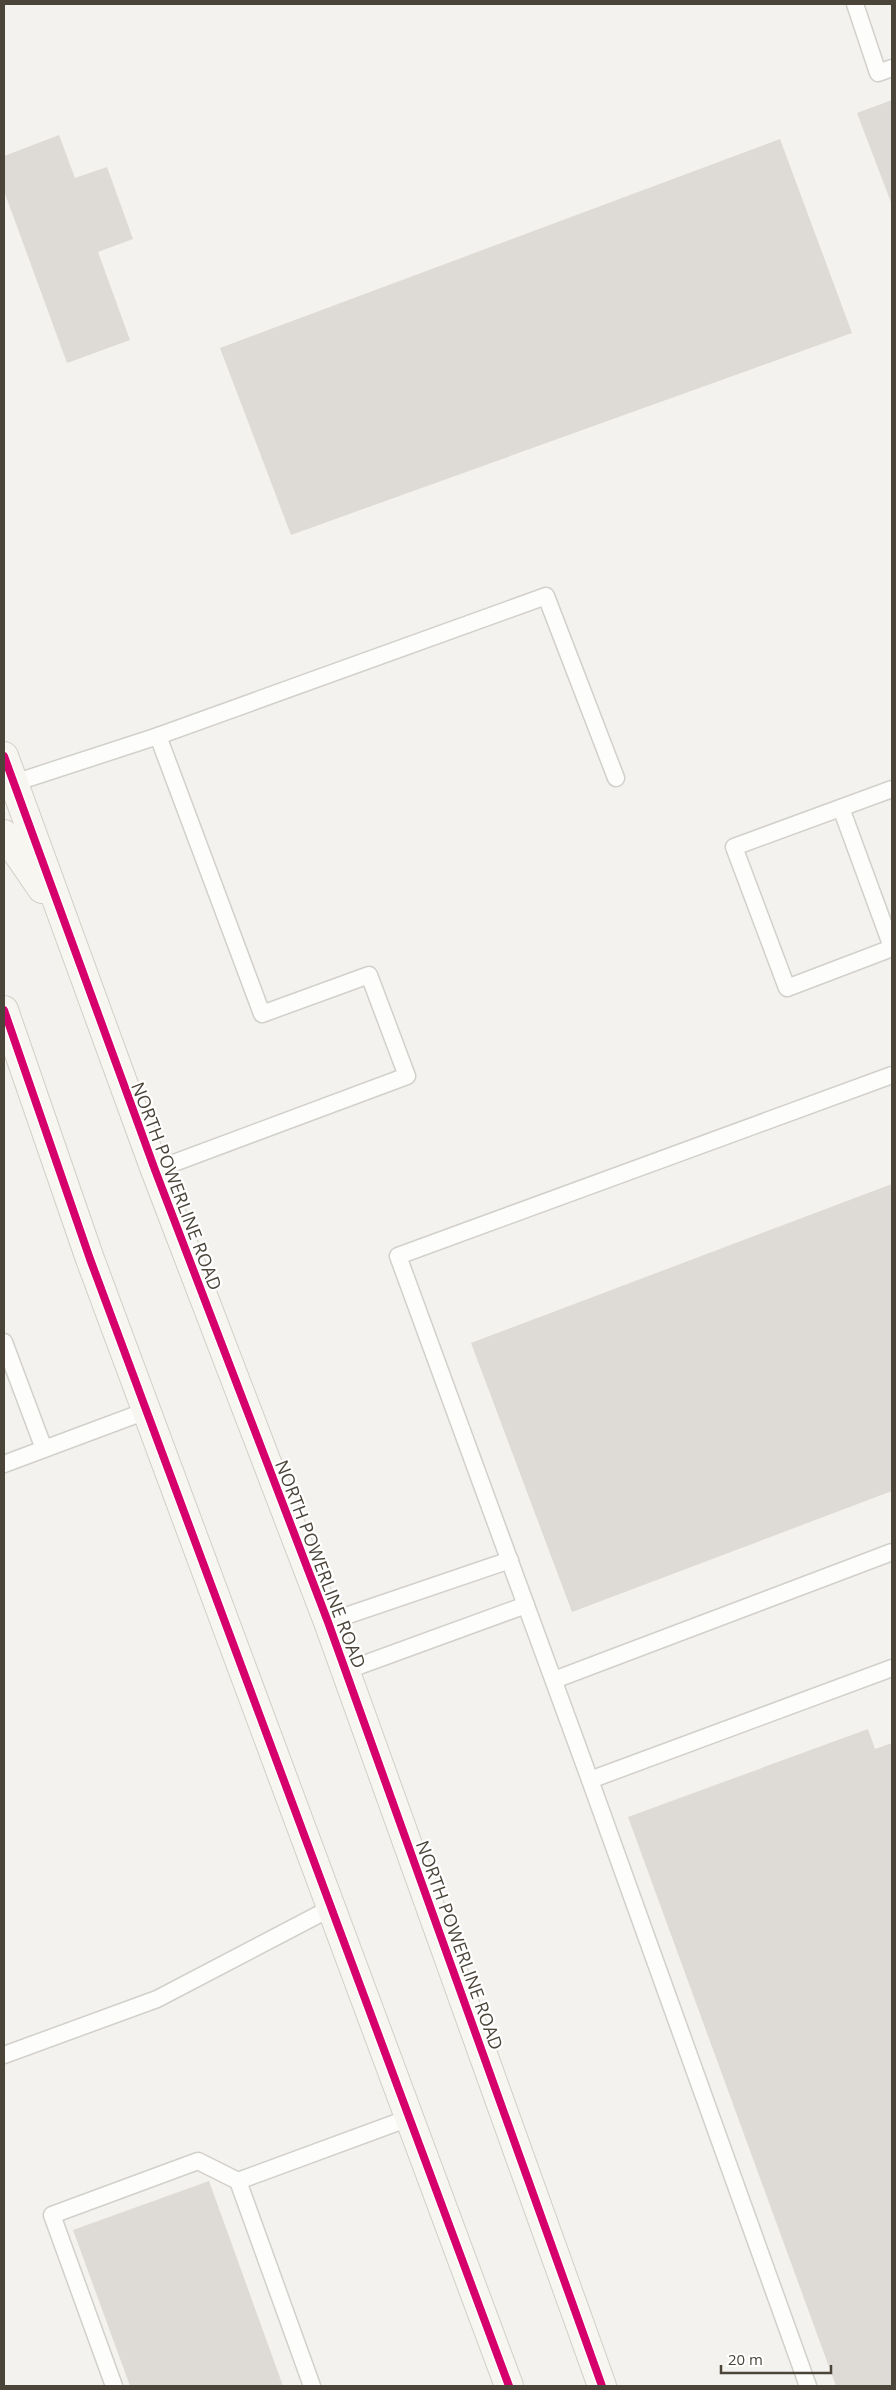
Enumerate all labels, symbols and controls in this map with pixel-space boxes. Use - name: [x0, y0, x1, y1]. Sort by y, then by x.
- street label: NORTH POWERLINE ROAD: [126, 1078, 228, 1294]
- street label: NORTH POWERLINE ROAD: [270, 1456, 372, 1672]
- street label: NORTH POWERLINE ROAD: [411, 1837, 509, 2053]
- scale bar: [721, 2342, 831, 2374]
- text: 20 m: [728, 2349, 763, 2369]

